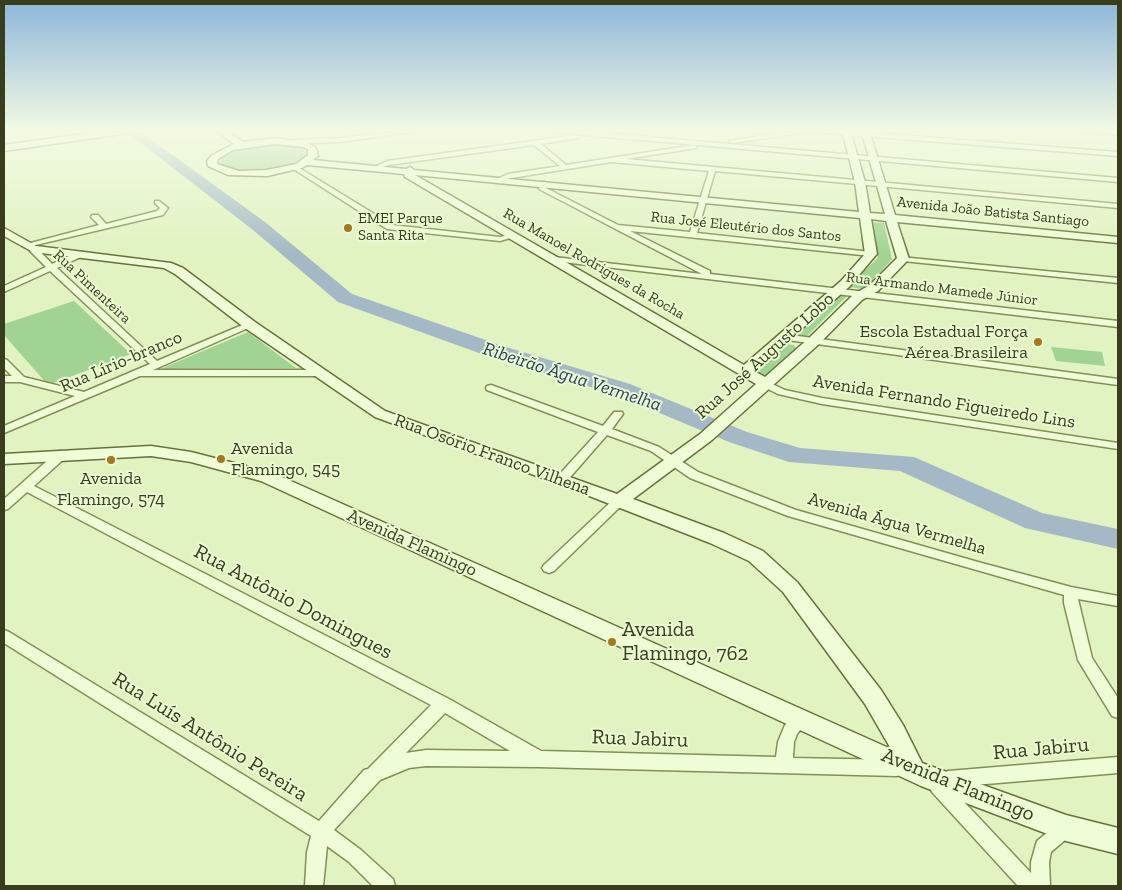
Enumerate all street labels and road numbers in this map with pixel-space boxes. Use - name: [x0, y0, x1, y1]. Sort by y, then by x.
- street label: Avenida João Batista Santiago: [896, 193, 1090, 231]
- street label: Rua Manoel Rodrigues da Rocha: [500, 205, 688, 323]
- street label: Rua José Eleutério dos Santos: [650, 208, 842, 246]
- street label: Rua Pimenteira: [49, 246, 135, 328]
- street label: Rua Armando Mamede Júnior: [845, 268, 1039, 310]
- street label: Rua José Augusto Lobo: [691, 288, 839, 424]
- street label: Rua Lírio-branco: [57, 327, 185, 397]
- street label: Avenida Fernando Figueiredo Lins: [811, 371, 1077, 433]
- street label: Rua Osório Franco Vilhena: [391, 409, 593, 501]
- street label: Avenida Água Vermelha: [805, 488, 989, 560]
- street label: Avenida Flamingo: [344, 505, 480, 581]
- street label: Rua Antônio Domingues: [189, 539, 397, 665]
- street label: Rua Luís Antônio Pereira: [108, 667, 312, 807]
- street label: Rua Jabiru: [591, 725, 689, 753]
- street label: Rua Jabiru: [992, 732, 1090, 766]
- street label: Avenida Flamingo: [878, 743, 1038, 827]

